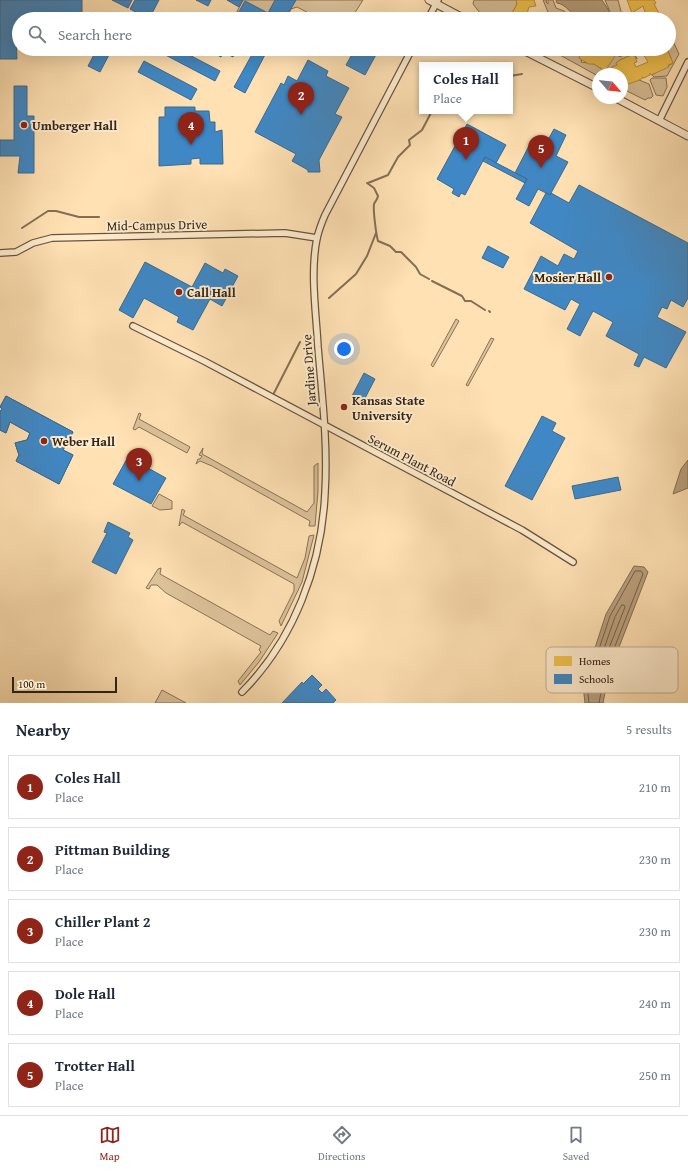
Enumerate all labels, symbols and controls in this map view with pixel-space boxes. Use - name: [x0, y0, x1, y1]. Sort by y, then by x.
- search box: [12, 12, 676, 56]
- icon: search: [26, 23, 48, 45]
- text: Search here: [58, 24, 132, 45]
- popup: [419, 62, 513, 114]
- text: Coles Hall: [433, 68, 499, 89]
- north arrow: [592, 68, 628, 104]
- pin: 2: [288, 82, 314, 115]
- text: Place: [433, 89, 462, 108]
- pin: 4: [178, 112, 204, 145]
- place label: Umberger Hall: [32, 116, 117, 135]
- marker: Umberger Hall: [19, 120, 29, 130]
- pin: 1: [453, 127, 479, 160]
- pin: 5: [528, 135, 554, 168]
- street label: Mid-Campus Drive: [106, 215, 208, 235]
- place label: Mosier Hall: [534, 268, 601, 287]
- marker: Mosier Hall: [604, 272, 614, 282]
- place label: Call Hall: [187, 283, 236, 302]
- marker: Call Hall: [174, 287, 184, 297]
- street label: Jardine Drive: [297, 334, 321, 408]
- your location: [334, 339, 354, 359]
- place label: Kansas State University: [352, 391, 425, 425]
- marker: Kansas State University: [339, 402, 349, 412]
- street label: Serum Plant Road: [365, 429, 459, 491]
- place label: Weber Hall: [52, 432, 115, 451]
- marker: Weber Hall: [39, 436, 49, 446]
- pin: 3: [126, 448, 152, 481]
- legend: [546, 647, 678, 693]
- text: Homes: [579, 653, 610, 669]
- text: Schools: [579, 671, 614, 687]
- scale bar: [12, 675, 117, 694]
- text: 100 m: [18, 676, 45, 692]
- text: Nearby: [16, 717, 70, 742]
- text: 5 results: [626, 720, 672, 739]
- text: Coles Hall: [55, 767, 121, 788]
- text: 1: [27, 778, 33, 797]
- text: 210 m: [639, 778, 671, 797]
- text: Place: [55, 788, 84, 807]
- text: Pittman Building: [55, 839, 170, 860]
- text: 2: [27, 850, 33, 869]
- text: 230 m: [639, 850, 671, 869]
- text: Place: [55, 860, 84, 879]
- text: Chiller Plant 2: [55, 911, 151, 932]
- text: 3: [27, 922, 33, 941]
- text: 230 m: [639, 922, 671, 941]
- text: Place: [55, 932, 84, 951]
- text: Dole Hall: [55, 983, 115, 1004]
- text: 4: [27, 994, 33, 1013]
- text: 240 m: [639, 994, 671, 1013]
- text: Place: [55, 1004, 84, 1023]
- text: Trotter Hall: [55, 1055, 135, 1076]
- text: 5: [27, 1066, 33, 1085]
- text: 250 m: [639, 1066, 671, 1085]
- text: Place: [55, 1076, 84, 1095]
- tab: Map: [99, 1124, 121, 1164]
- tab: Directions: [318, 1124, 365, 1164]
- tab: Saved: [563, 1124, 589, 1164]

